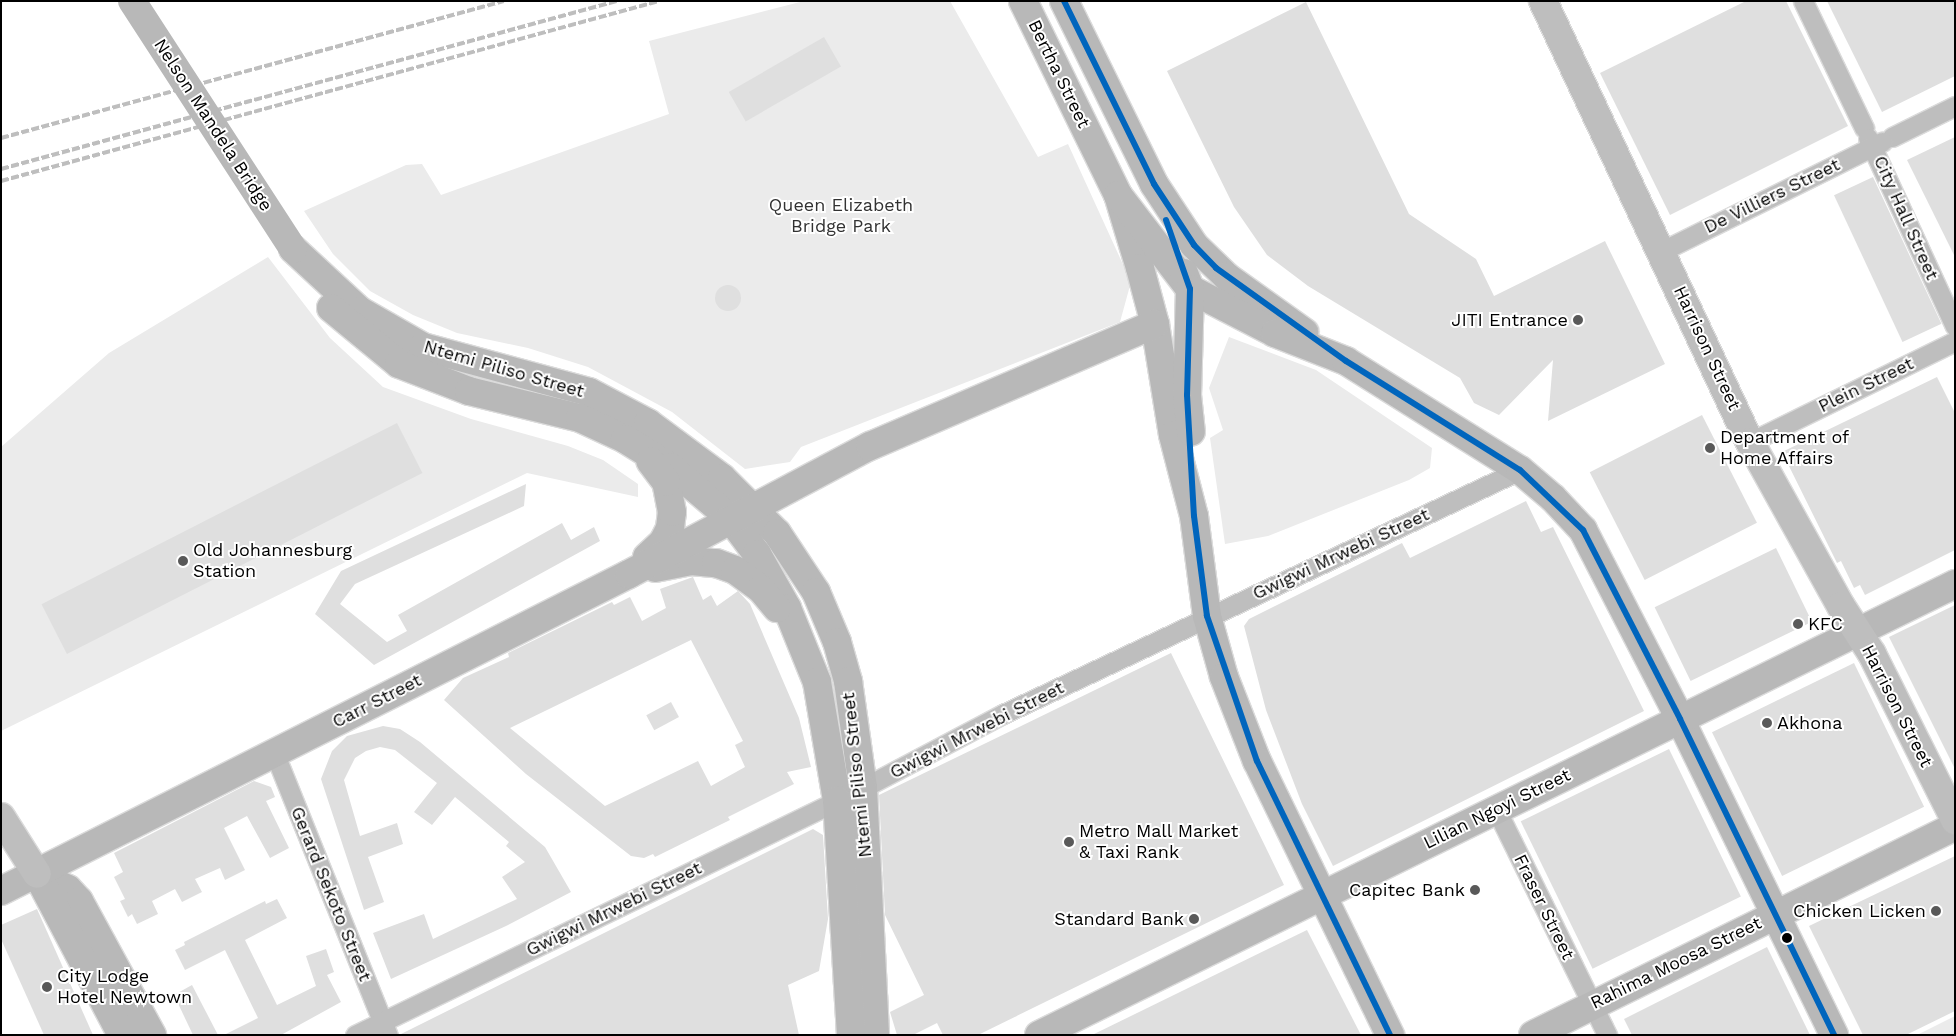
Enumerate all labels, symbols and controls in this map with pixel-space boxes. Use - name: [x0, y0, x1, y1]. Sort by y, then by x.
- street label: Bertha Street: [1023, 16, 1095, 132]
- street label: Nelson Mandela Bridge: [149, 35, 277, 215]
- street label: City Hall Street: [1869, 152, 1943, 284]
- street label: De Villiers Street: [1700, 154, 1844, 238]
- park label: Queen Elizabeth Bridge Park: [769, 195, 913, 238]
- street label: Harrison Street: [1669, 282, 1745, 414]
- place label: JITI Entrance: [1451, 309, 1568, 331]
- marker: JITI Entrance: [1572, 314, 1584, 326]
- street label: Ntemi Piliso Street: [421, 336, 587, 402]
- street label: Plein Street: [1815, 353, 1917, 417]
- place label: Department of Home Affairs: [1720, 427, 1849, 469]
- marker: Department of Home Affairs: [1704, 442, 1716, 454]
- street label: Gwigwi Mrwebi Street: [1249, 504, 1433, 604]
- place label: Old Johannesburg Station: [193, 540, 353, 582]
- marker: Old Johannesburg Station: [177, 555, 189, 567]
- place label: KFC: [1808, 613, 1843, 635]
- marker: KFC: [1792, 618, 1804, 630]
- street label: Harrison Street: [1857, 641, 1937, 771]
- street label: Carr Street: [329, 669, 425, 733]
- street label: Gwigwi Mrwebi Street: [886, 677, 1068, 783]
- street label: Ntemi Piliso Street: [838, 691, 876, 859]
- place label: Akhona: [1777, 712, 1842, 734]
- marker: Akhona: [1761, 717, 1773, 729]
- street label: Lilian Ngoyi Street: [1420, 764, 1574, 854]
- street label: Gerard Sekoto Street: [286, 804, 376, 984]
- place label: Metro Mall Market & Taxi Rank: [1079, 821, 1239, 864]
- marker: Metro Mall Market & Taxi Rank: [1063, 836, 1075, 848]
- street label: Fraser Street: [1509, 851, 1579, 963]
- street label: Gwigwi Mrwebi Street: [523, 857, 705, 961]
- place label: Capitec Bank: [1349, 879, 1465, 901]
- marker: Capitec Bank: [1469, 884, 1481, 896]
- place label: Chicken Licken: [1793, 900, 1926, 922]
- marker: Chicken Licken: [1930, 905, 1942, 917]
- place label: Standard Bank: [1054, 908, 1184, 930]
- street label: Rahima Moosa Street: [1587, 912, 1765, 1014]
- marker: Standard Bank: [1188, 913, 1200, 925]
- unlabelled marker: [1782, 933, 1792, 943]
- place label: City Lodge Hotel Newtown: [57, 966, 193, 1009]
- marker: City Lodge Hotel Newtown: [41, 981, 53, 993]

